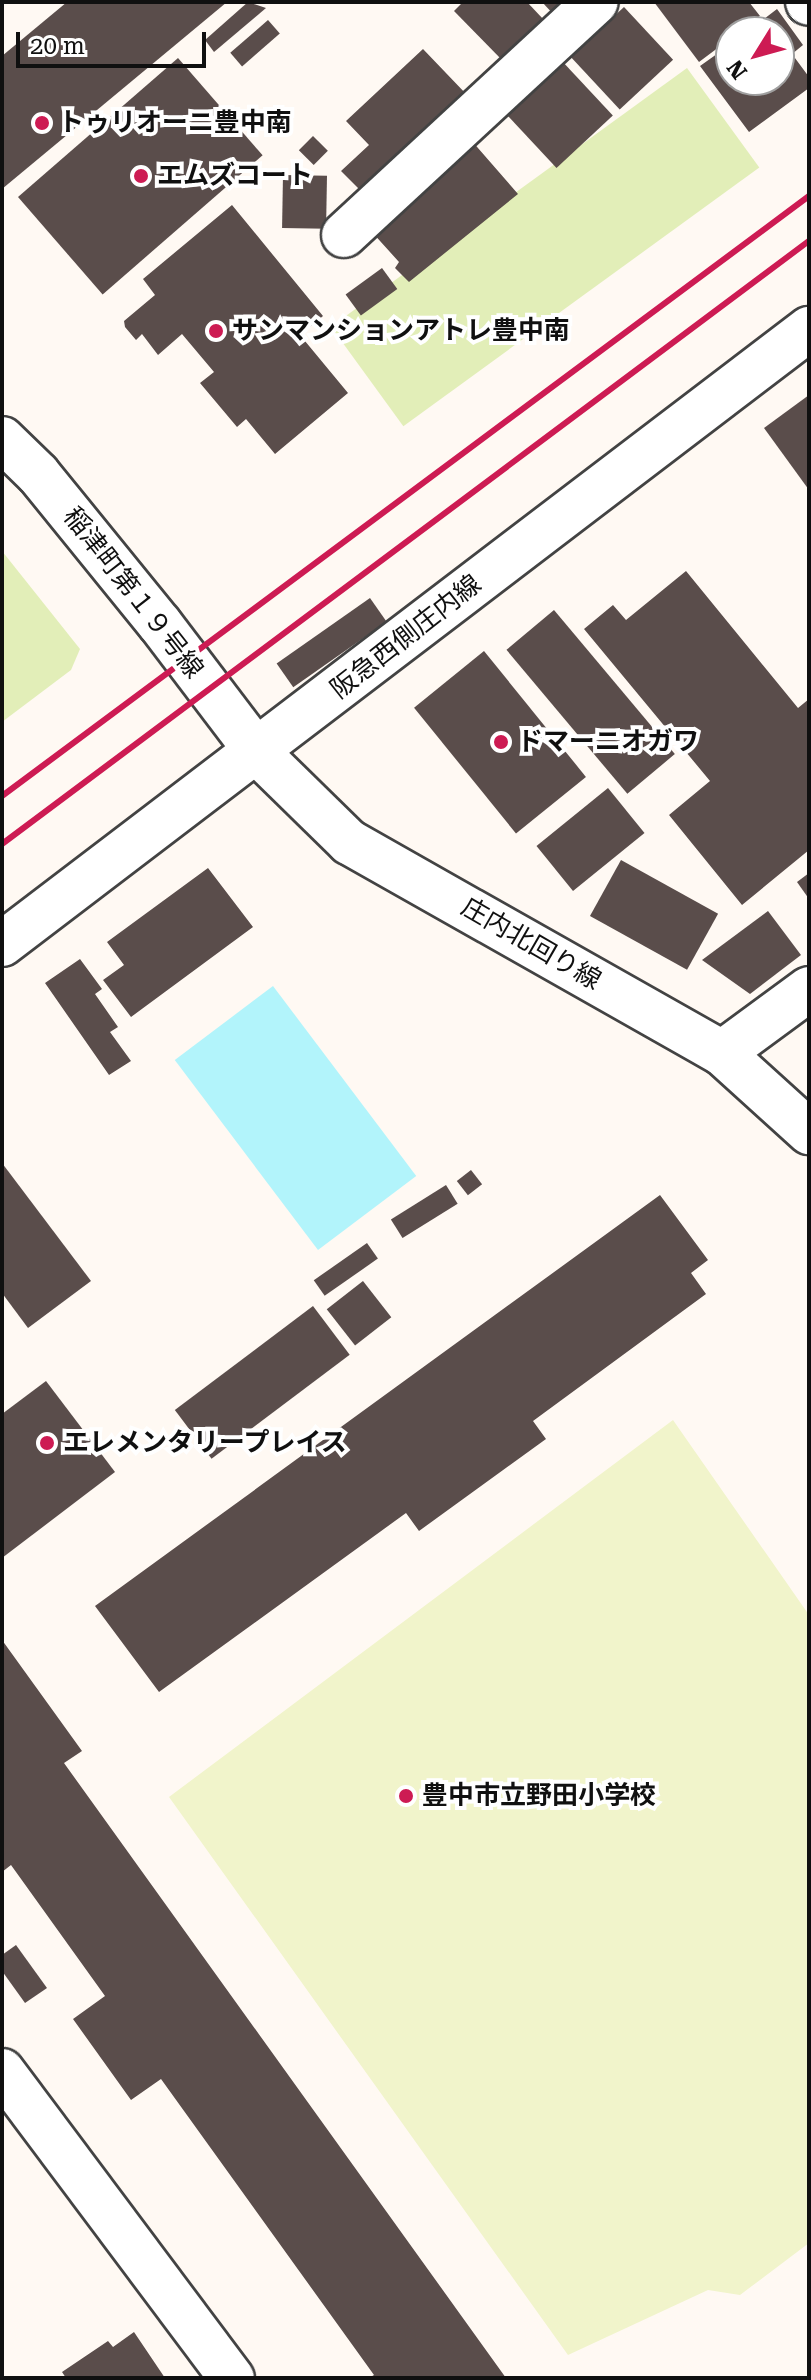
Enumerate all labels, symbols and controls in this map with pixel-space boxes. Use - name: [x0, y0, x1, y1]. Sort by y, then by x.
- scale bar: [20, 16, 210, 66]
- north arrow: [715, 16, 795, 96]
- text: 20 m: [30, 32, 85, 60]
- text: N: [722, 55, 752, 84]
- place label: トゥリオーニ豊中南: [58, 107, 292, 139]
- marker: トゥリオーニ豊中南: [33, 114, 51, 132]
- place label: エムズコート: [157, 160, 313, 192]
- marker: エムズコート: [132, 167, 150, 185]
- place label: サンマンションアトレ豊中南: [232, 315, 570, 347]
- marker: サンマンションアトレ豊中南: [207, 322, 225, 340]
- street label: 稲津町第１９号線: [57, 501, 209, 685]
- street label: 阪急西側庄内線: [325, 569, 487, 705]
- place label: ドマーニオガワ: [517, 726, 699, 758]
- marker: ドマーニオガワ: [492, 733, 510, 751]
- street label: 庄内北回り線: [456, 891, 606, 997]
- place label: エレメンタリープレイス: [63, 1427, 349, 1459]
- marker: エレメンタリープレイス: [38, 1434, 56, 1452]
- place label: 豊中市立野田小学校: [422, 1780, 656, 1812]
- marker: 豊中市立野田小学校: [397, 1787, 415, 1805]

